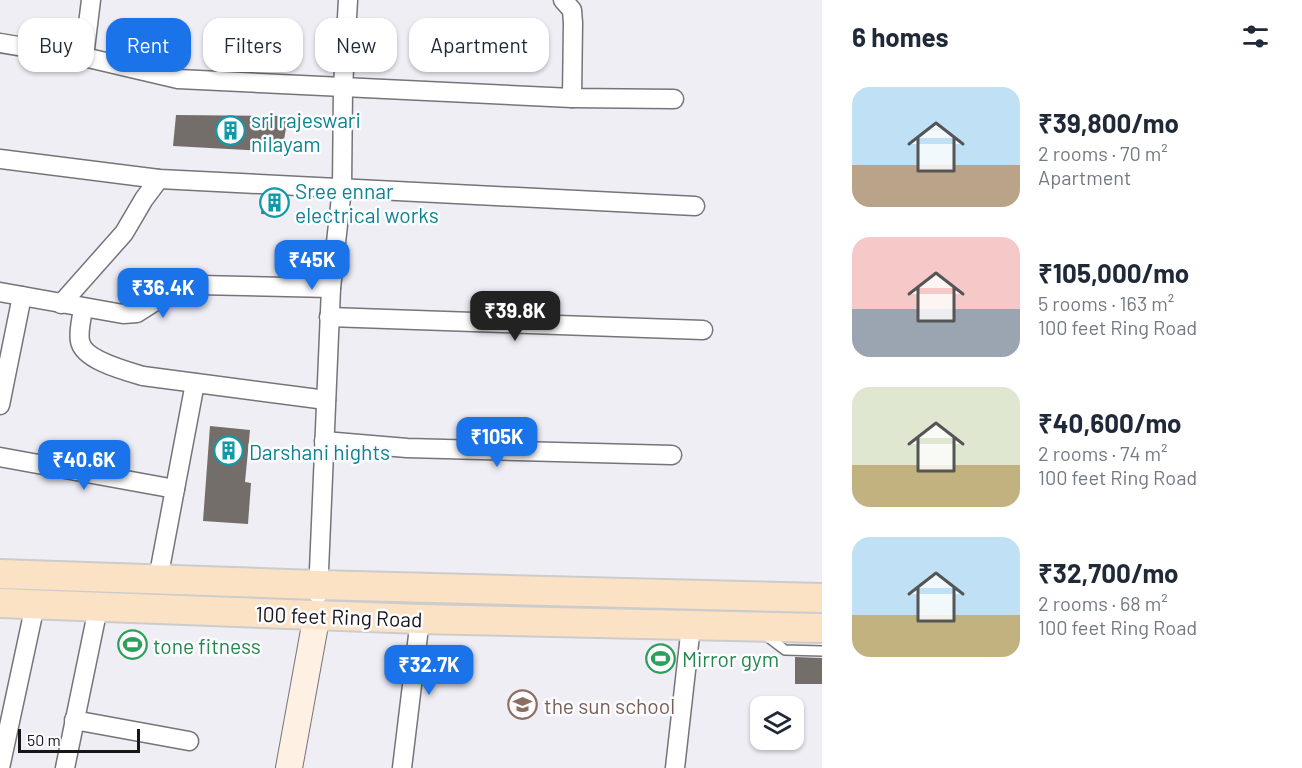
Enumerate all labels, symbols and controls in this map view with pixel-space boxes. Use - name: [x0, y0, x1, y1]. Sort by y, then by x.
- chip: Buy: [18, 18, 94, 72]
- chip: Rent: [106, 18, 191, 72]
- chip: Filters: [203, 18, 303, 72]
- chip: New: [315, 18, 397, 72]
- chip: Apartment: [409, 18, 549, 72]
- icon: filters: [1239, 20, 1272, 53]
- text: 6 homes: [852, 21, 949, 52]
- place label: sri rajeswari nilayam: [251, 107, 361, 156]
- text: ₹39,800/mo: [1038, 107, 1179, 138]
- icon: home: [900, 111, 972, 183]
- building icon: sri rajeswari nilayam: [214, 115, 246, 147]
- text: 2 rooms · 70 m²: [1038, 141, 1168, 165]
- text: Apartment: [1038, 165, 1131, 189]
- place label: Sree ennar electrical works: [295, 178, 439, 227]
- building icon: Sree ennar electrical works: [258, 186, 290, 218]
- pin: ₹45K: [276, 240, 348, 291]
- text: ₹45K: [289, 247, 335, 271]
- text: ₹105,000/mo: [1038, 257, 1189, 288]
- icon: home: [900, 261, 972, 333]
- pin: ₹36.4K: [114, 268, 212, 319]
- text: ₹36.4K: [132, 275, 195, 299]
- pin: ₹39.8K: [466, 291, 564, 342]
- text: 5 rooms · 163 m²: [1038, 291, 1174, 315]
- text: ₹39.8K: [484, 298, 546, 322]
- text: 100 feet Ring Road: [1038, 315, 1197, 339]
- text: ₹40,600/mo: [1038, 407, 1182, 438]
- icon: home: [900, 411, 972, 483]
- pin: ₹105K: [455, 417, 539, 468]
- text: ₹105K: [470, 424, 524, 448]
- building icon: Darshani hights: [212, 435, 244, 467]
- place label: Darshani hights: [249, 439, 390, 464]
- pin: ₹40.6K: [35, 440, 133, 491]
- text: 2 rooms · 74 m²: [1038, 441, 1168, 465]
- text: ₹40.6K: [52, 447, 116, 471]
- text: 100 feet Ring Road: [1038, 465, 1197, 489]
- text: ₹32,700/mo: [1038, 557, 1179, 588]
- icon: home: [900, 561, 972, 633]
- text: 2 rooms · 68 m²: [1038, 591, 1168, 615]
- street label: 100 feet Ring Road: [255, 601, 423, 631]
- text: 100 feet Ring Road: [1038, 615, 1197, 639]
- sports icon: tone fitness: [116, 629, 148, 661]
- place label: tone fitness: [153, 633, 261, 658]
- sports icon: Mirror gym: [645, 642, 677, 674]
- pin: ₹32.7K: [380, 645, 478, 696]
- place label: Mirror gym: [682, 646, 779, 671]
- text: ₹32.7K: [398, 652, 460, 676]
- school or university icon: the sun school: [507, 689, 539, 721]
- place label: the sun school: [544, 693, 675, 718]
- map controls: [750, 696, 804, 750]
- button: layers: [750, 696, 804, 750]
- scale bar: [18, 726, 140, 754]
- text: 50 m: [27, 730, 61, 749]

